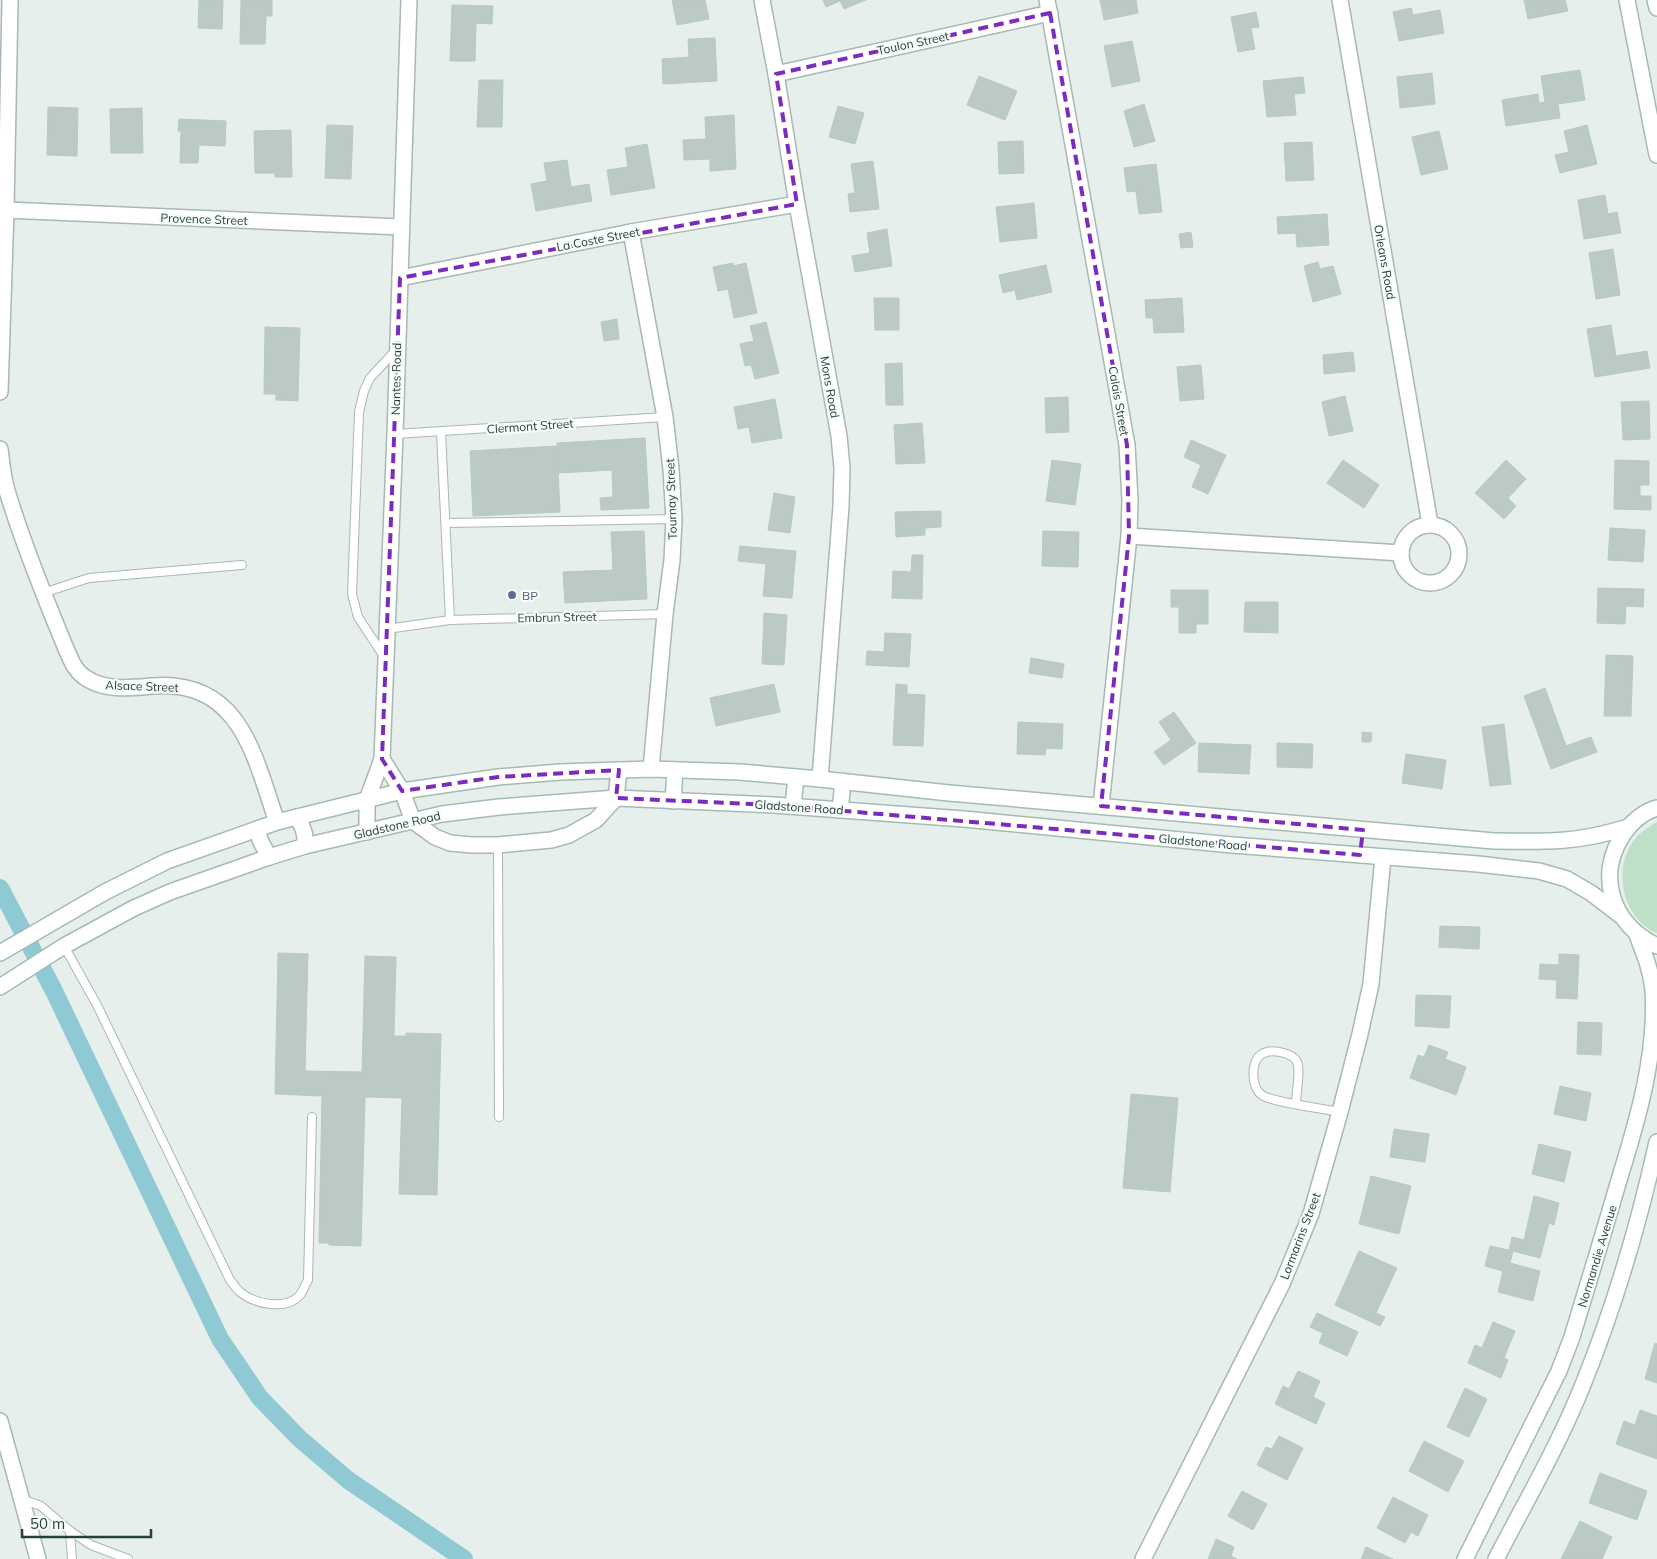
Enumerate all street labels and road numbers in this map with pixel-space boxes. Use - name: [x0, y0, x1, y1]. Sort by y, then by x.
- street label: Toulon Street: [876, 28, 950, 58]
- street label: Provence Street: [160, 210, 248, 228]
- street label: Orleans Road: [1371, 223, 1399, 301]
- street label: La Coste Street: [555, 224, 641, 254]
- street label: Nantes Road: [388, 343, 404, 415]
- street label: Mons Road: [817, 355, 843, 419]
- street label: Calais Street: [1106, 365, 1132, 437]
- street label: Clermont Street: [486, 415, 574, 437]
- street label: Tournay Street: [662, 458, 680, 540]
- street label: Embrun Street: [517, 609, 597, 625]
- street label: Alsace Street: [105, 677, 179, 695]
- street label: Gladstone Road: [754, 796, 844, 818]
- street label: Gladstone Road: [352, 808, 442, 842]
- street label: Gladstone Road: [1158, 831, 1248, 853]
- street label: Lormarins Street: [1277, 1190, 1323, 1282]
- street label: Normandie Avenue: [1574, 1203, 1620, 1309]

